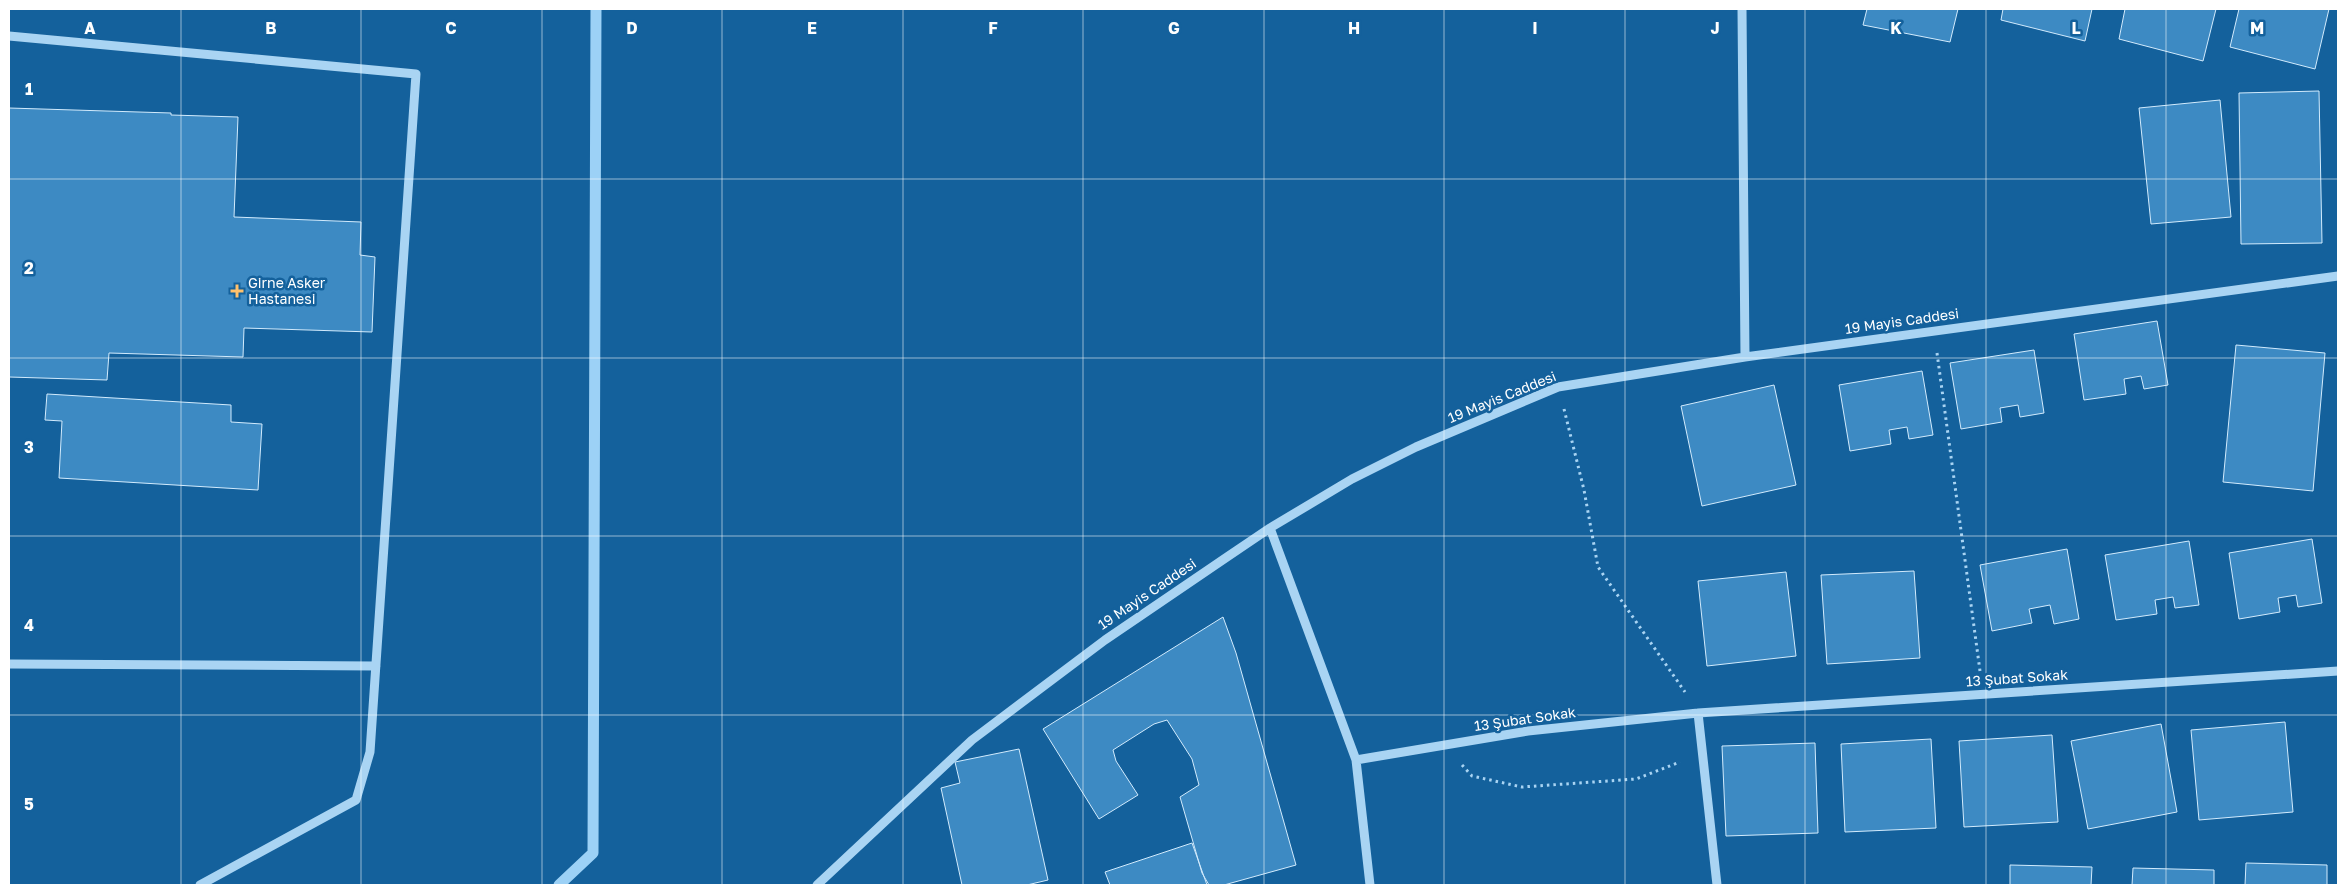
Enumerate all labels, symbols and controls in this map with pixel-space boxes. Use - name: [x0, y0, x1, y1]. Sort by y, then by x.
- text: A: [84, 18, 96, 38]
- text: B: [265, 18, 277, 38]
- text: C: [445, 18, 457, 38]
- text: D: [626, 18, 638, 38]
- text: E: [807, 18, 817, 38]
- text: F: [988, 18, 998, 38]
- text: G: [1168, 18, 1180, 38]
- text: H: [1348, 18, 1360, 38]
- text: I: [1532, 18, 1538, 38]
- text: J: [1710, 18, 1720, 38]
- text: K: [1890, 18, 1902, 38]
- text: L: [2071, 18, 2081, 38]
- text: M: [2250, 18, 2264, 38]
- text: 1: [25, 79, 33, 99]
- text: 2: [24, 258, 34, 278]
- place label: Girne Asker Hastanesi: [248, 274, 326, 307]
- marker: Girne Asker Hastanesi: [230, 284, 244, 298]
- street label: 19 Mayis Caddesi: [1844, 304, 1960, 337]
- street label: 19 Mayis Caddesi: [1445, 367, 1558, 426]
- text: 3: [24, 437, 34, 457]
- street label: 19 Mayis Caddesi: [1094, 554, 1199, 633]
- text: 4: [24, 615, 34, 635]
- street label: 13 Şubat Sokak: [1965, 665, 2069, 690]
- street label: 13 Şubat Sokak: [1473, 703, 1577, 734]
- text: 5: [24, 794, 34, 814]

